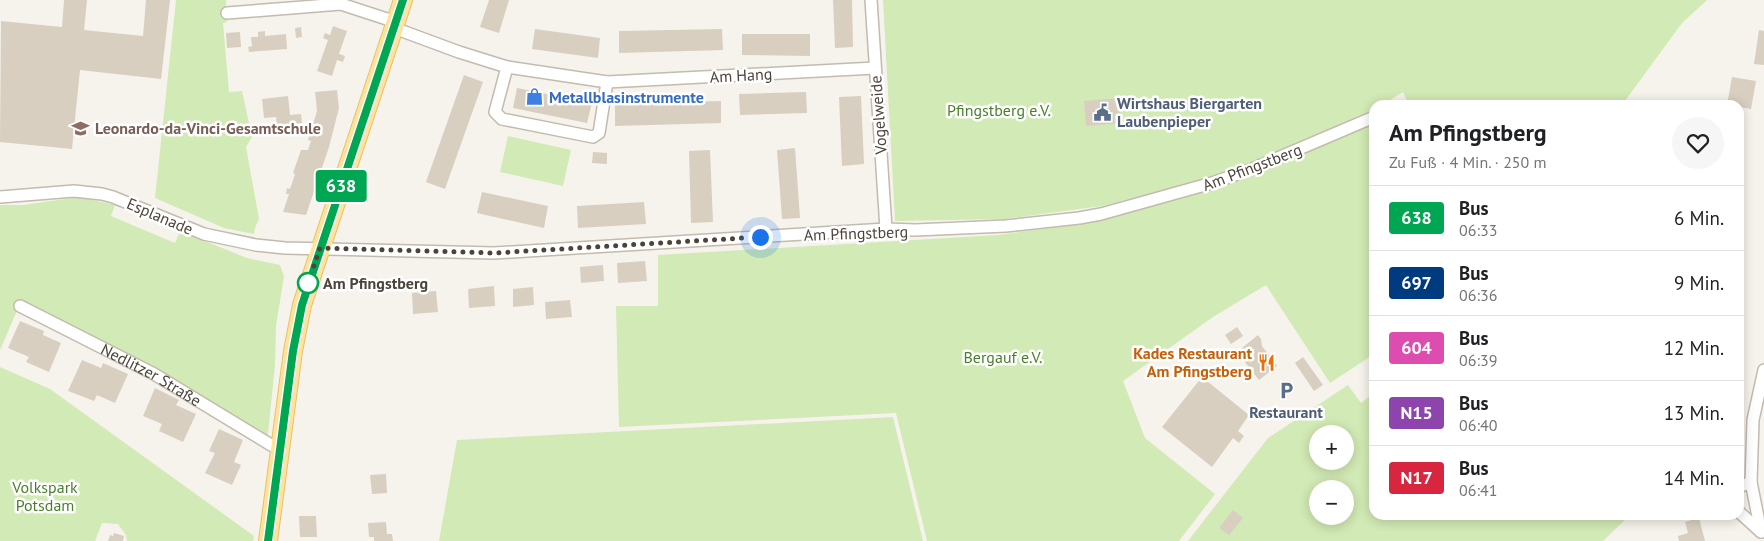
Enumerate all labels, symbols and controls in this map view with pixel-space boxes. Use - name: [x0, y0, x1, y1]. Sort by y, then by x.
- street label: Am Hang: [709, 63, 773, 87]
- street label: Vogelweide: [865, 75, 891, 156]
- shop icon: Metallblasinstrumente: [525, 87, 545, 107]
- place label: Metallblasinstrumente: [549, 87, 704, 107]
- place label: Wirtshaus Biergarten Laubenpieper: [1117, 93, 1262, 131]
- park label: Pfingstberg e.V.: [947, 100, 1051, 120]
- public building icon: Wirtshaus Biergarten Laubenpieper: [1093, 102, 1113, 122]
- text: Am Pfingstberg: [1389, 117, 1547, 148]
- button: heart: [1672, 117, 1724, 169]
- school or university icon: Leonardo-da-Vinci-Gesamtschule: [71, 118, 91, 138]
- place label: Leonardo-da-Vinci-Gesamtschule: [95, 118, 321, 138]
- street label: Am Pfingstberg: [1200, 139, 1304, 195]
- text: Zu Fuß · 4 Min. · 250 m: [1389, 152, 1547, 172]
- line badge: 638: [312, 170, 370, 202]
- text: 638: [326, 174, 356, 197]
- street label: Esplanade: [124, 193, 196, 239]
- text: Bus: [1459, 196, 1488, 220]
- text: 638: [1401, 206, 1432, 229]
- text: 6 Min.: [1674, 206, 1724, 230]
- text: 06:33: [1459, 220, 1497, 240]
- street label: Am Pfingstberg: [803, 221, 909, 245]
- your location: [748, 225, 773, 250]
- text: Bus: [1459, 261, 1488, 285]
- text: 697: [1401, 271, 1432, 294]
- text: 9 Min.: [1674, 271, 1724, 295]
- marker: Am Pfingstberg: [297, 272, 319, 294]
- place label: Am Pfingstberg: [323, 273, 428, 293]
- text: 06:36: [1459, 285, 1497, 305]
- text: Bus: [1459, 326, 1488, 350]
- text: 604: [1401, 336, 1432, 359]
- text: 12 Min.: [1664, 336, 1724, 360]
- street label: Nedlitzer Straße: [98, 339, 205, 410]
- place label: Kades Restaurant Am Pfingstberg: [1133, 343, 1252, 381]
- park label: Bergauf e.V.: [963, 347, 1043, 367]
- text: 06:39: [1459, 350, 1497, 370]
- restaurant icon: Kades Restaurant Am Pfingstberg: [1256, 352, 1276, 372]
- parking icon: Restaurant: [1276, 380, 1296, 400]
- text: Bus: [1459, 391, 1488, 415]
- text: N15: [1400, 401, 1433, 424]
- text: 13 Min.: [1664, 401, 1724, 425]
- place label: Restaurant: [1249, 402, 1323, 422]
- text: 06:40: [1459, 415, 1497, 435]
- map controls: [1309, 425, 1354, 525]
- button: +: [1309, 425, 1354, 470]
- text: Bus: [1459, 456, 1488, 480]
- text: N17: [1400, 466, 1433, 489]
- text: 14 Min.: [1664, 466, 1724, 490]
- park label: Volkspark Potsdam: [11, 477, 78, 515]
- button: −: [1309, 480, 1354, 525]
- text: 06:41: [1459, 480, 1497, 500]

